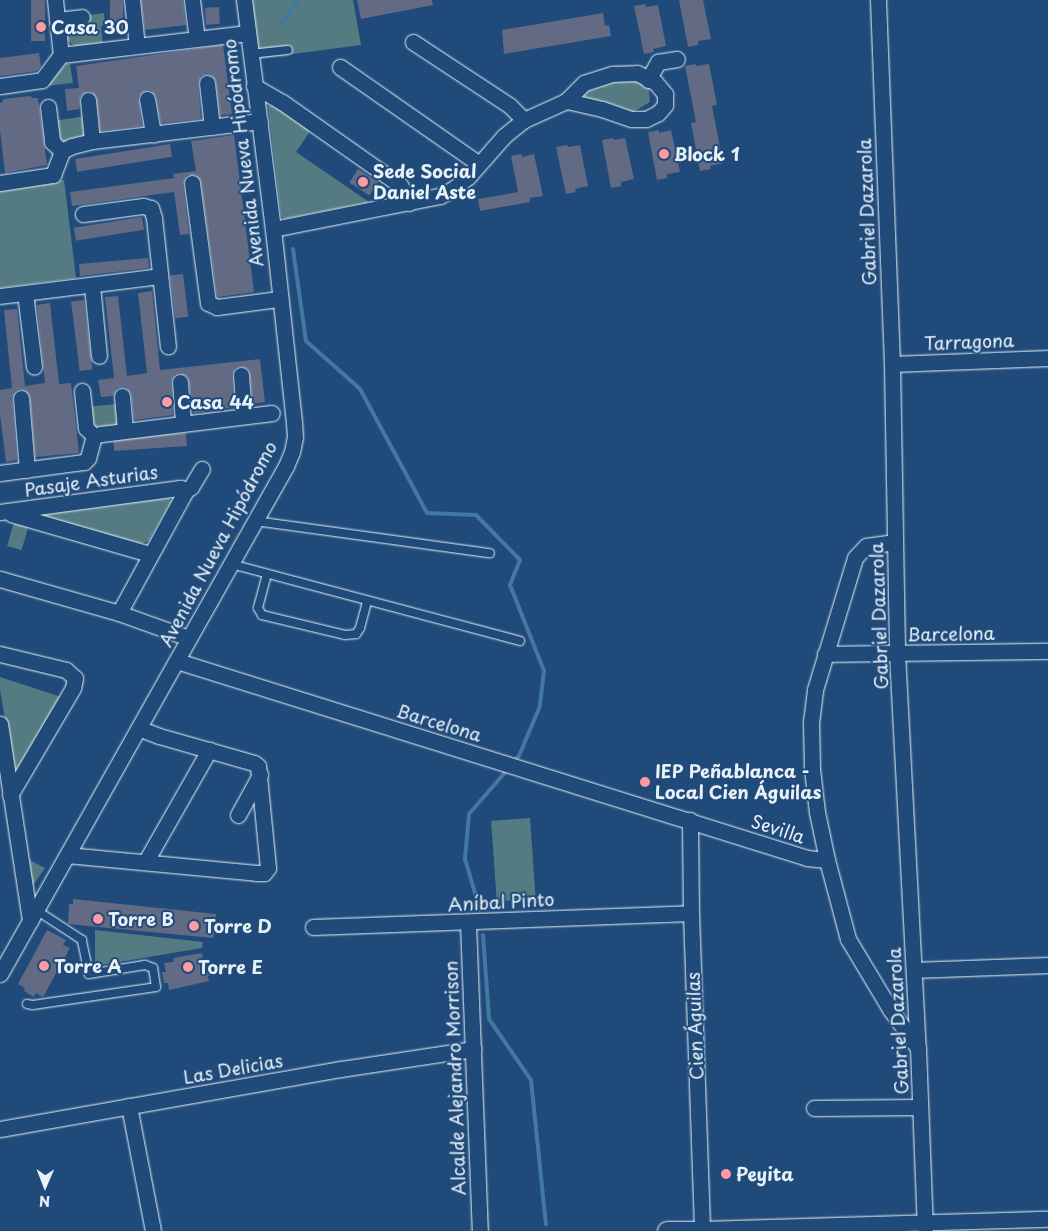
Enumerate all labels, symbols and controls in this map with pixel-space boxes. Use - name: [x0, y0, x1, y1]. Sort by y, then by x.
- place label: Casa 30: [51, 16, 128, 38]
- marker: Casa 30: [35, 21, 47, 33]
- street label: Avenida Nueva Hipódromo: [218, 38, 268, 268]
- street label: Gabriel Dazarola: [854, 138, 880, 286]
- place label: Block 1: [674, 143, 739, 165]
- marker: Block 1: [658, 148, 670, 160]
- place label: Sede Social Daniel Aste: [373, 161, 477, 203]
- marker: Sede Social Daniel Aste: [357, 176, 369, 188]
- street label: Tarragona: [924, 330, 1014, 354]
- place label: Casa 44: [177, 391, 254, 413]
- marker: Casa 44: [161, 396, 173, 408]
- street label: Avenida Nueva Hipódromo: [154, 437, 282, 651]
- street label: Pasaje Asturias: [24, 461, 158, 501]
- street label: Gabriel Dazarola: [866, 542, 892, 690]
- street label: Barcelona: [907, 622, 995, 646]
- street label: Barcelona: [394, 700, 484, 746]
- place label: IEP Peñablanca - Local Cien Águilas: [655, 761, 822, 804]
- marker: IEP Peñablanca - Local Cien Águilas: [639, 776, 651, 788]
- street label: Sevilla: [748, 810, 808, 848]
- street label: Aníbal Pinto: [447, 888, 555, 916]
- place label: Torre B: [108, 908, 174, 930]
- marker: Torre B: [92, 913, 104, 925]
- place label: Torre D: [204, 915, 272, 937]
- marker: Torre D: [188, 920, 200, 932]
- street label: Gabriel Dazarola: [883, 946, 913, 1096]
- place label: Torre A: [54, 955, 122, 977]
- place label: Torre E: [198, 956, 263, 978]
- street label: Alcalde Alejandro Morrison: [440, 959, 470, 1197]
- marker: Torre A: [38, 960, 50, 972]
- marker: Torre E: [182, 961, 194, 973]
- street label: Cien Águilas: [682, 972, 708, 1080]
- street label: Las Delicias: [181, 1049, 285, 1089]
- north arrow: [20, 1161, 70, 1211]
- place label: Peyita: [736, 1163, 794, 1185]
- marker: Peyita: [720, 1168, 732, 1180]
- text: N: [39, 1191, 50, 1212]

